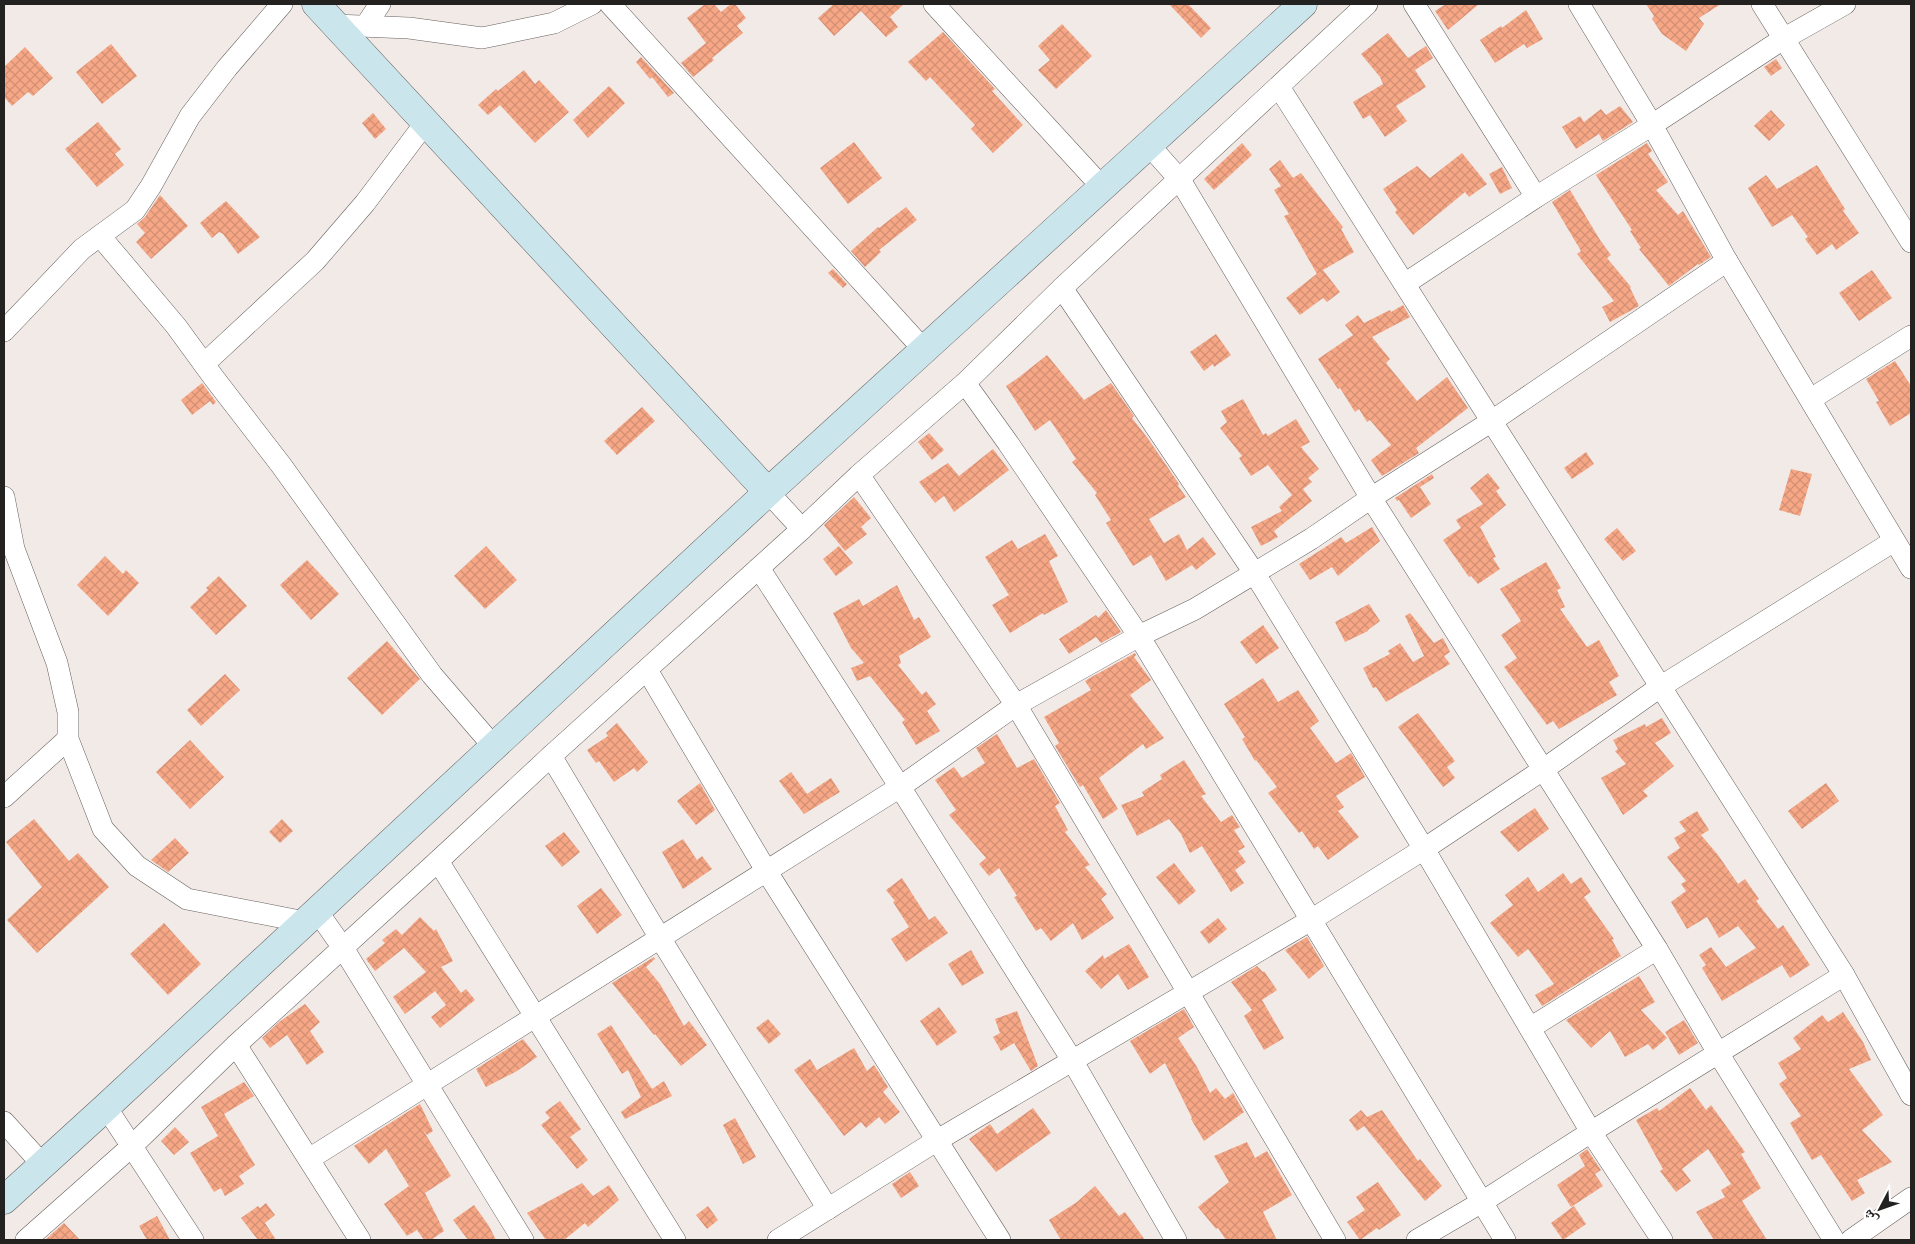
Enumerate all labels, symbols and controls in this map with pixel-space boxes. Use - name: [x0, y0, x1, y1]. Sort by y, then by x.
- north arrow: [1855, 1184, 1905, 1234]
- text: ش: [1859, 1206, 1882, 1228]

